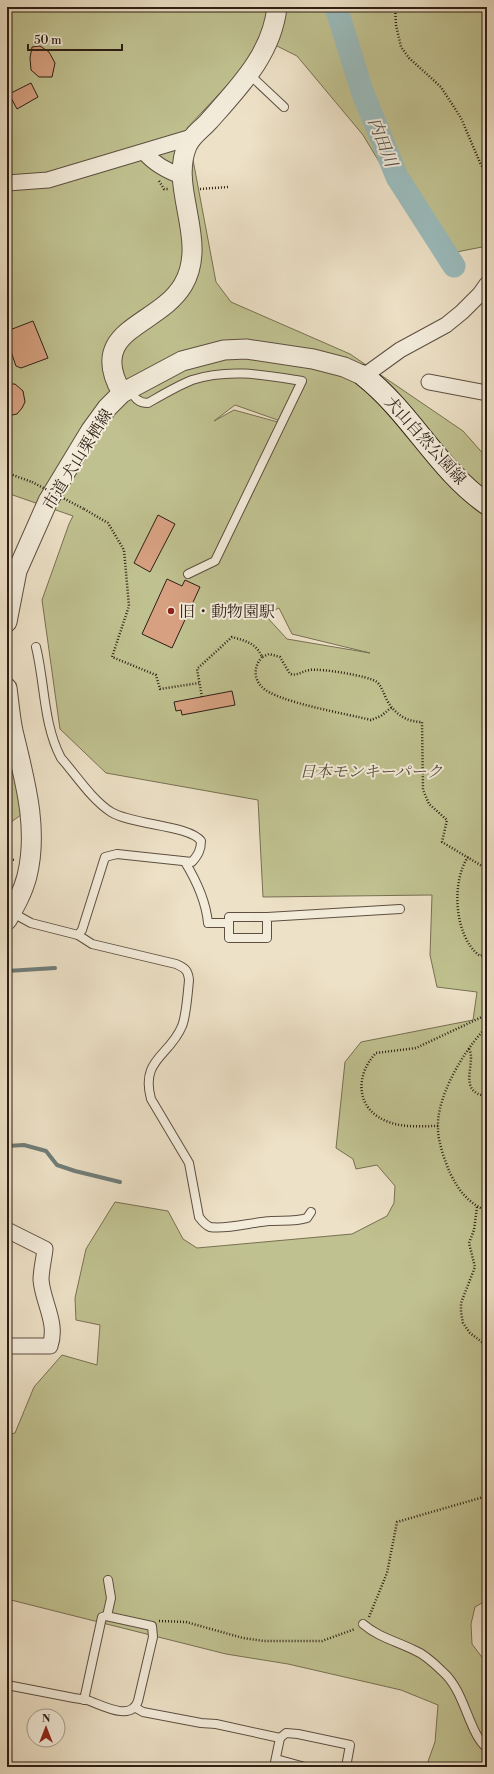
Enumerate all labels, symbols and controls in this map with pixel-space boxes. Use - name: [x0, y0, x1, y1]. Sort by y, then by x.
- scale bar: [28, 26, 122, 52]
- text: 50 m: [34, 33, 62, 48]
- water label: 内田川: [362, 115, 403, 172]
- street label: 犬山自然公園線: [380, 392, 470, 489]
- street label: 市道 犬山栗栖線: [39, 405, 117, 514]
- place label: 旧・動物園駅: [179, 602, 275, 622]
- marker: 旧・動物園駅: [166, 606, 176, 616]
- park label: 日本モンキーパーク: [299, 762, 443, 782]
- north arrow: [26, 1708, 66, 1748]
- text: N: [42, 1712, 51, 1726]

